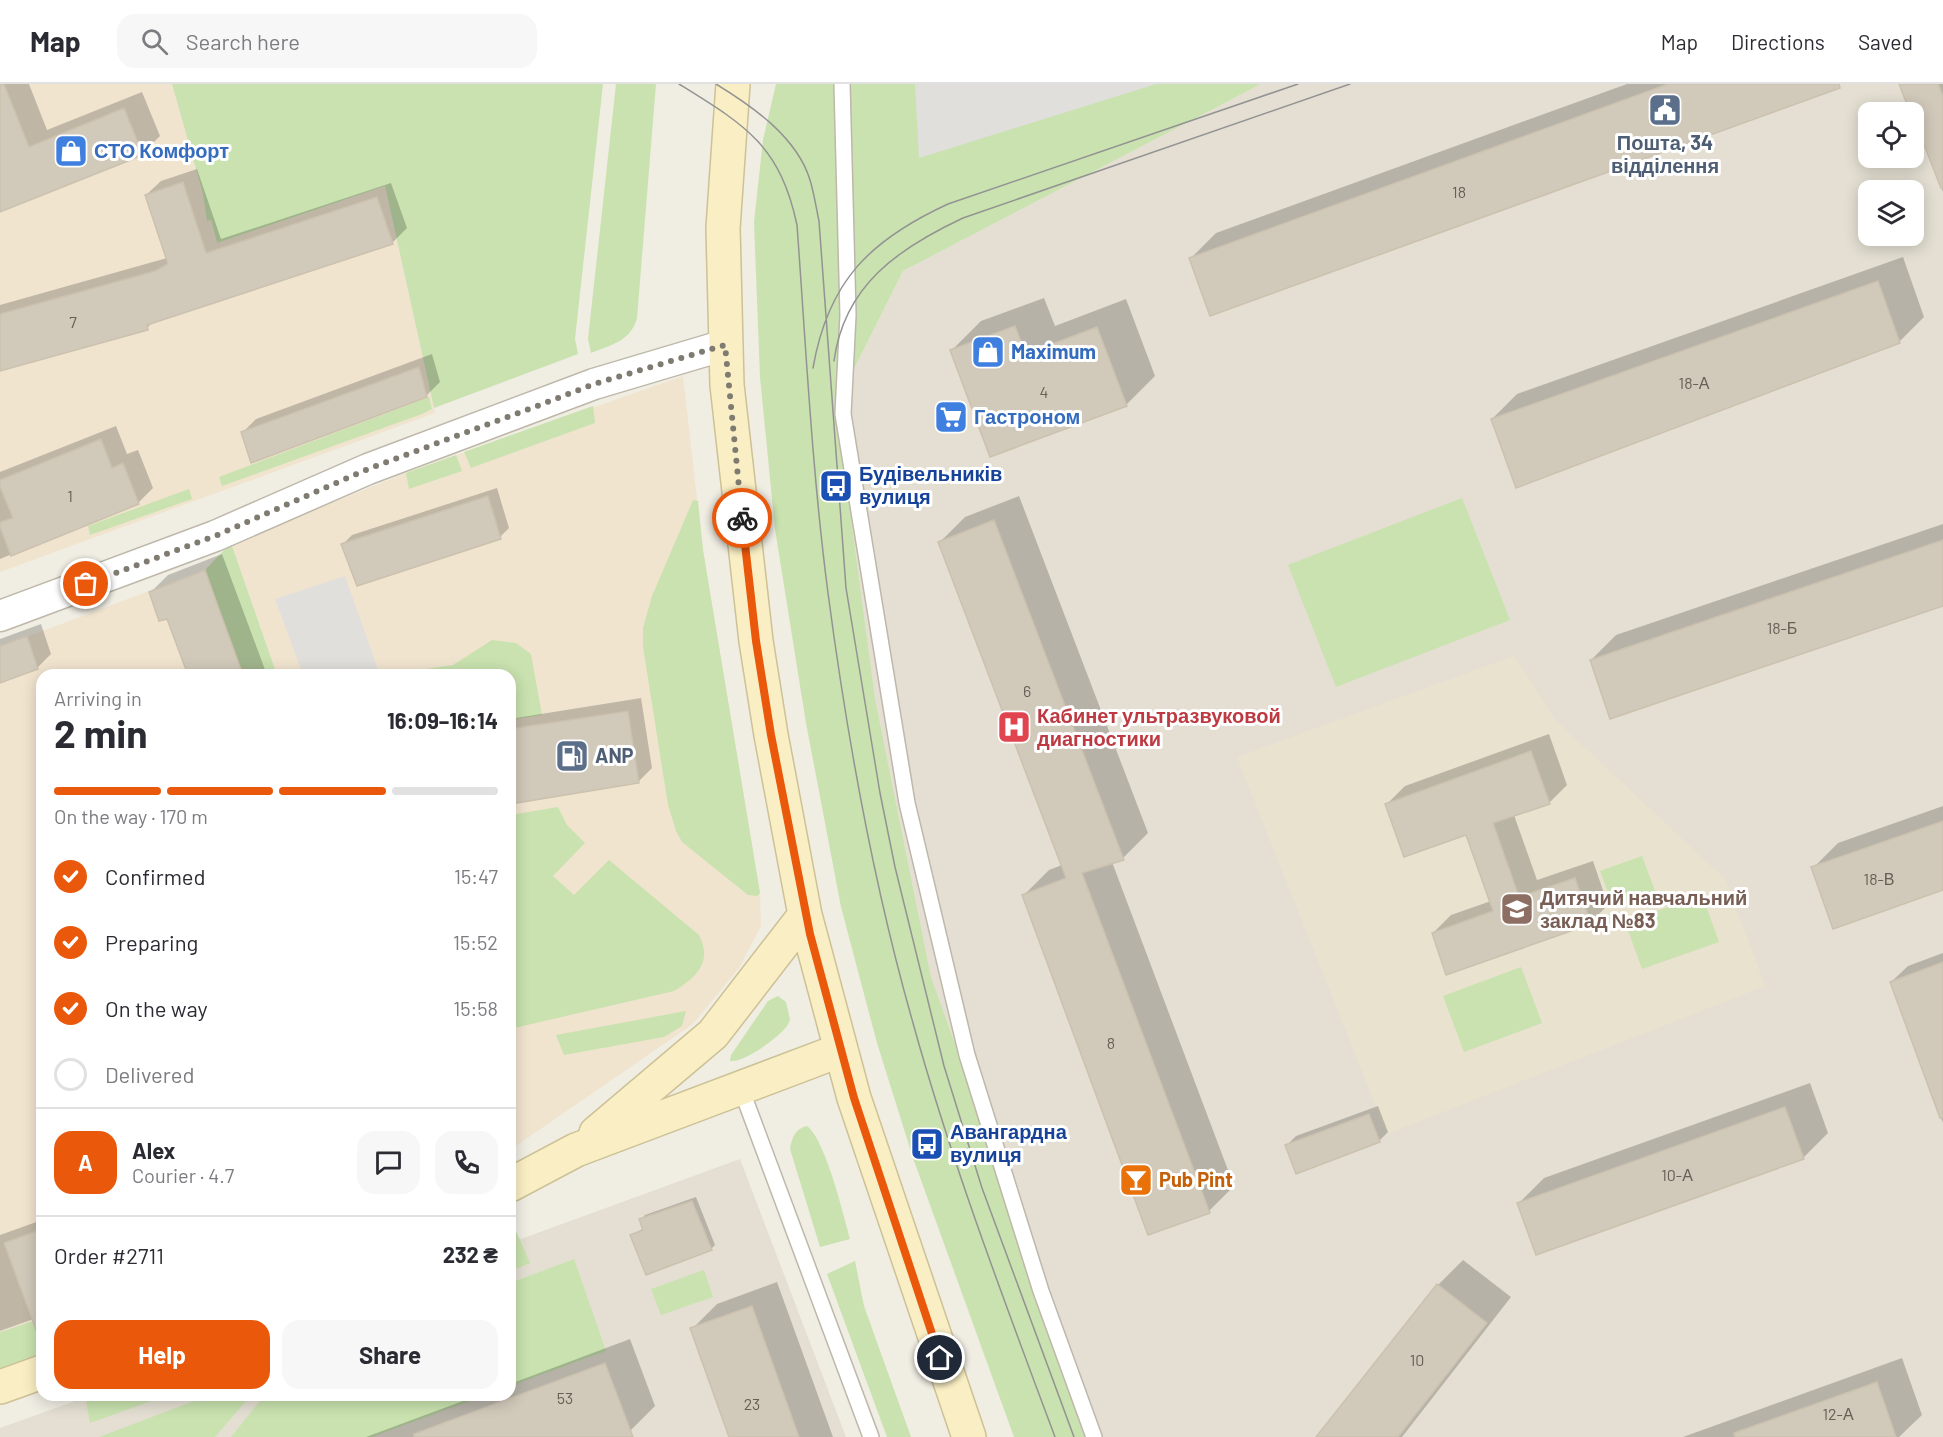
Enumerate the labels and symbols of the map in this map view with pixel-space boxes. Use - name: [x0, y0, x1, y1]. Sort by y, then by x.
- public building icon: Пошта, 34 відділення: [1647, 92, 1683, 128]
- place label: Пошта, 34 відділення: [1611, 130, 1719, 177]
- shop icon: СТО Комфорт: [53, 133, 89, 169]
- place label: СТО Комфорт: [94, 138, 229, 162]
- house number: 18: [1452, 182, 1466, 201]
- house number: 7: [69, 312, 77, 331]
- shop icon: Maximum: [970, 334, 1006, 370]
- place label: Maximum: [1011, 339, 1096, 363]
- house number: 18-А: [1679, 373, 1710, 392]
- house number: 4: [1040, 382, 1048, 401]
- supermarket icon: Гастроном: [933, 399, 969, 435]
- place label: Гастроном: [974, 404, 1080, 428]
- place label: Будівельників вулиця: [859, 461, 1002, 508]
- bus stop icon: Будівельників вулиця: [818, 468, 854, 504]
- house number: 1: [67, 486, 73, 505]
- courier: [712, 488, 772, 548]
- pin: [60, 558, 111, 609]
- house number: 18-Б: [1767, 618, 1797, 637]
- house number: 6: [1023, 681, 1031, 700]
- place label: Кабинет ультразвуковой диагностики: [1037, 703, 1281, 750]
- hospital icon: Кабинет ультразвуковой диагностики: [996, 709, 1032, 745]
- fuel station icon: ANP: [554, 738, 590, 774]
- place label: ANP: [595, 743, 634, 767]
- house number: 18-В: [1864, 869, 1894, 888]
- place label: Дитячий навчальний заклад №83: [1540, 885, 1747, 932]
- school or university icon: Дитячий навчальний заклад №83: [1499, 891, 1535, 927]
- house number: 8: [1107, 1033, 1115, 1052]
- place label: Авангардна вулиця: [950, 1119, 1068, 1166]
- bus stop icon: Авангардна вулиця: [909, 1126, 945, 1162]
- bar icon: Pub Pint: [1118, 1162, 1154, 1198]
- house number: 10-А: [1661, 1165, 1693, 1184]
- place label: Pub Pint: [1159, 1167, 1233, 1191]
- pin: [914, 1332, 965, 1383]
- house number: 10: [1410, 1350, 1424, 1369]
- house number: 53: [557, 1388, 573, 1407]
- house number: 23: [744, 1394, 760, 1413]
- house number: 12-А: [1822, 1404, 1854, 1423]

